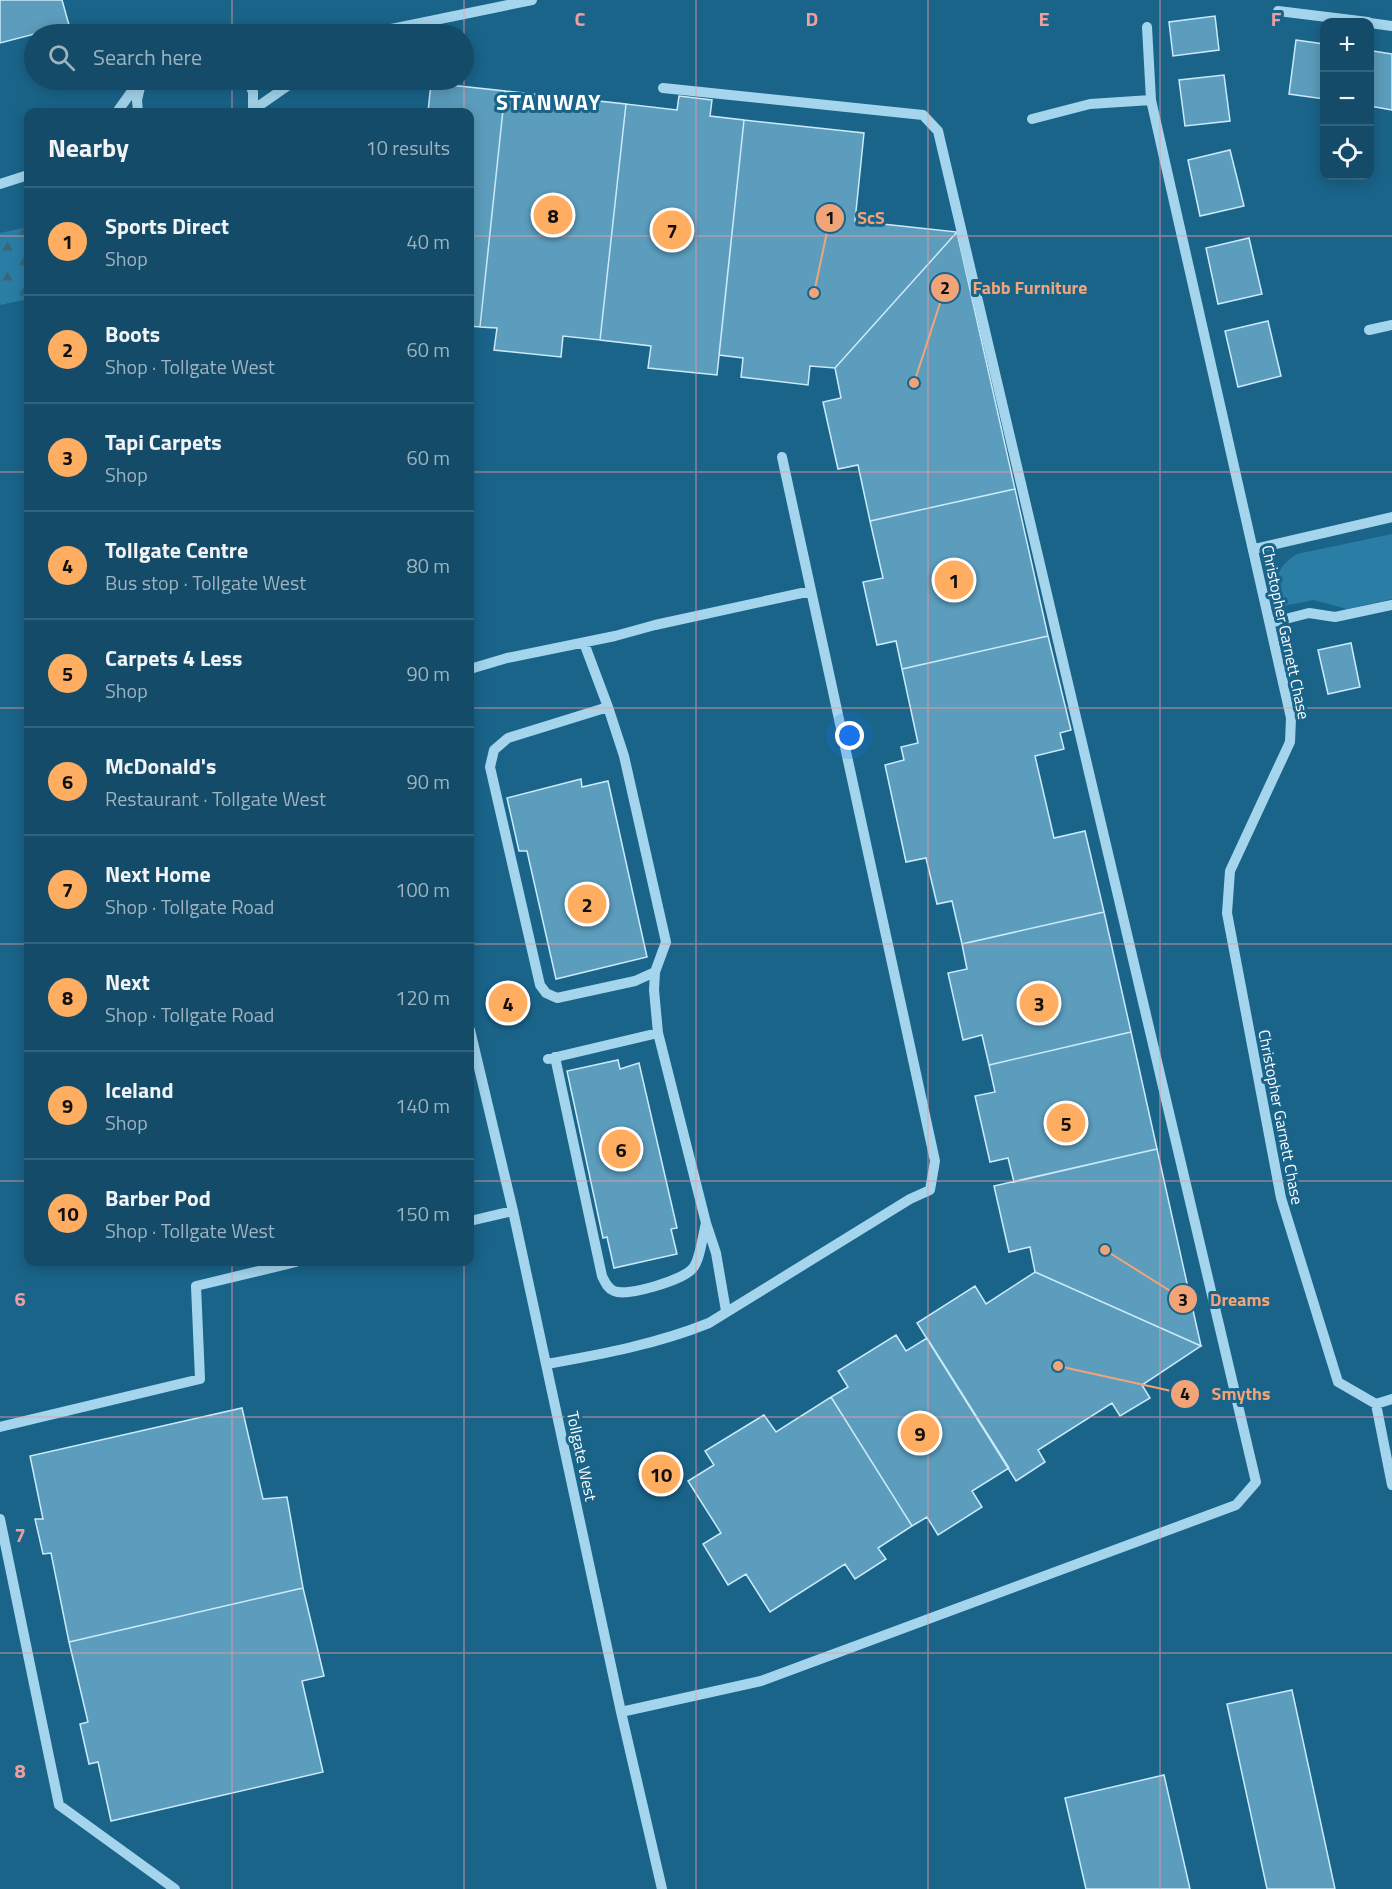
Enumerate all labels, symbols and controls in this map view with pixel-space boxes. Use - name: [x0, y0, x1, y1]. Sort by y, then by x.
- text: C: [575, 3, 586, 34]
- text: D: [806, 3, 818, 34]
- text: E: [1038, 3, 1050, 34]
- text: F: [1271, 3, 1282, 34]
- map controls: [1320, 18, 1374, 180]
- button: +: [1320, 18, 1374, 72]
- search box: [24, 24, 474, 90]
- text: Search here: [93, 40, 202, 74]
- icon: search: [45, 41, 78, 74]
- button: −: [1320, 72, 1374, 126]
- district label: STANWAY: [496, 85, 602, 119]
- button: locate: [1320, 126, 1374, 180]
- text: Nearby: [48, 128, 129, 167]
- text: 10 results: [366, 132, 450, 163]
- pin: 8: [534, 192, 572, 238]
- callout: ScS: [815, 200, 896, 236]
- text: 1: [825, 204, 835, 231]
- text: ScS: [857, 204, 885, 231]
- pin: 7: [652, 208, 692, 252]
- text: Sports Direct: [105, 209, 229, 243]
- text: 1: [62, 226, 73, 257]
- text: 40 m: [406, 226, 450, 257]
- text: Shop: [105, 243, 148, 274]
- callout: Fabb Furniture: [930, 270, 1099, 306]
- text: 2: [940, 274, 950, 301]
- text: Fabb Furniture: [973, 274, 1087, 301]
- text: Boots: [105, 317, 160, 351]
- text: 2: [62, 334, 73, 365]
- text: 60 m: [406, 334, 450, 365]
- text: Shop · Tollgate West: [105, 351, 275, 382]
- text: Tapi Carpets: [105, 425, 222, 459]
- text: 3: [62, 442, 73, 473]
- text: 60 m: [406, 442, 450, 473]
- text: Shop: [105, 459, 148, 490]
- text: Tollgate Centre: [105, 533, 248, 567]
- street label: Christopher Garnett Chase: [1256, 543, 1316, 721]
- text: 4: [62, 550, 73, 581]
- text: 80 m: [406, 550, 450, 581]
- pin: 1: [934, 558, 974, 602]
- text: Bus stop · Tollgate West: [105, 567, 306, 598]
- text: Carpets 4 Less: [105, 641, 242, 675]
- text: 5: [62, 658, 73, 689]
- text: 90 m: [406, 658, 450, 689]
- text: Shop: [105, 675, 148, 706]
- your location: [835, 721, 864, 750]
- text: McDonald's: [105, 749, 216, 783]
- text: 6: [62, 766, 73, 797]
- text: 90 m: [406, 766, 450, 797]
- text: Restaurant · Tollgate West: [105, 783, 326, 814]
- text: Next Home: [105, 857, 211, 891]
- text: 7: [62, 874, 73, 905]
- text: 100 m: [395, 874, 450, 905]
- pin: 2: [568, 882, 606, 926]
- text: Shop · Tollgate Road: [105, 891, 274, 922]
- text: Next: [105, 965, 150, 999]
- pin: 4: [488, 980, 528, 1026]
- pin: 3: [1020, 980, 1058, 1026]
- text: 8: [62, 982, 73, 1013]
- text: 120 m: [395, 982, 450, 1013]
- text: Shop · Tollgate Road: [105, 999, 274, 1030]
- street label: Christopher Garnett Chase: [1252, 1028, 1310, 1206]
- text: Iceland: [105, 1073, 174, 1107]
- text: 9: [62, 1090, 73, 1121]
- text: 140 m: [395, 1090, 450, 1121]
- pin: 5: [1046, 1100, 1086, 1146]
- text: Shop: [105, 1107, 148, 1138]
- pin: 6: [602, 1126, 640, 1172]
- text: Barber Pod: [105, 1181, 211, 1215]
- text: 10: [56, 1198, 79, 1229]
- text: 150 m: [395, 1198, 450, 1229]
- text: Shop · Tollgate West: [105, 1215, 275, 1246]
- callout: Dreams: [1168, 1281, 1283, 1317]
- text: 6: [14, 1283, 26, 1314]
- text: 3: [1178, 1286, 1188, 1313]
- text: Dreams: [1210, 1286, 1270, 1313]
- callout: Smyths: [1170, 1376, 1282, 1412]
- text: 4: [1180, 1380, 1190, 1407]
- text: Smyths: [1212, 1380, 1270, 1407]
- street label: Tollgate West: [561, 1409, 603, 1503]
- pin: 9: [900, 1410, 940, 1456]
- pin: 10: [642, 1452, 680, 1496]
- text: 7: [14, 1519, 26, 1550]
- text: 8: [14, 1755, 26, 1786]

